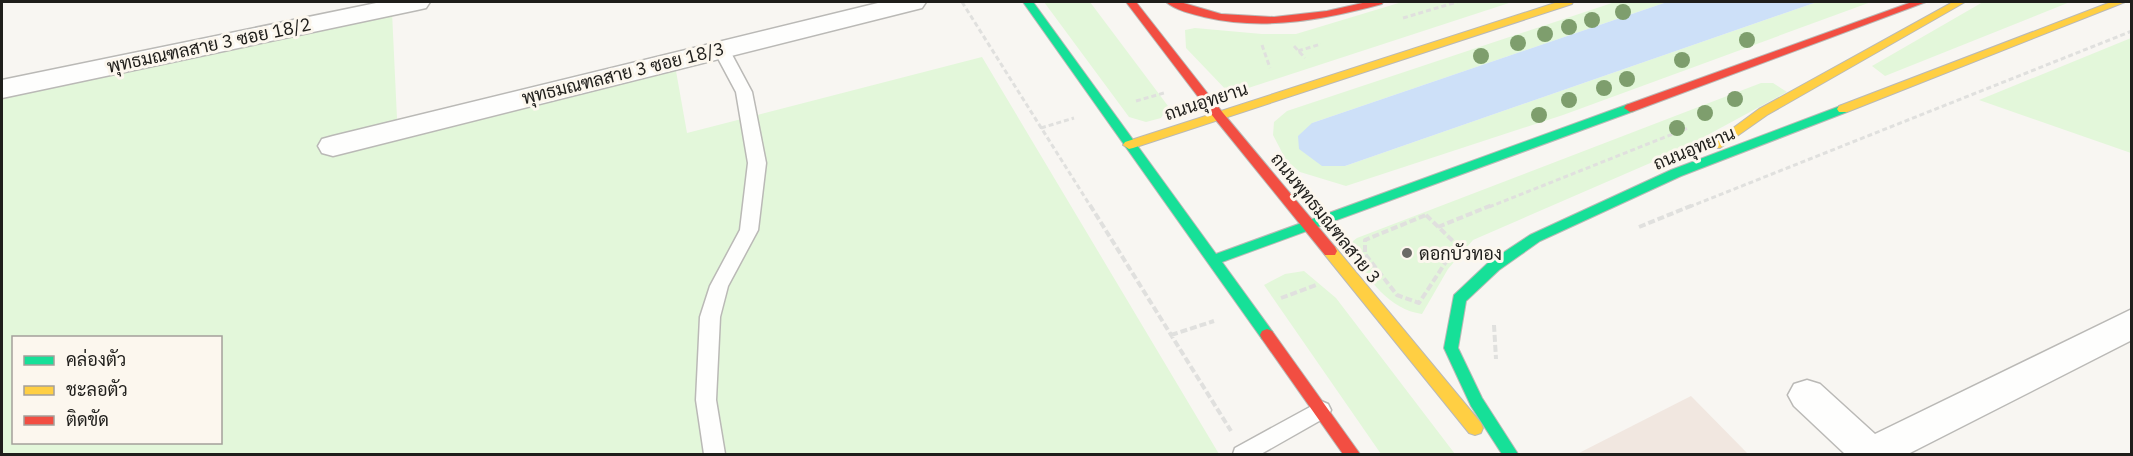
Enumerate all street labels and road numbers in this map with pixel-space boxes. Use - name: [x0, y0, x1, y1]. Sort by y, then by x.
- street label: พุทธมณฑลสาย 3 ซอย 18/2: [105, 12, 313, 79]
- street label: พุทธมณฑลสาย 3 ซอย 18/3: [519, 37, 727, 110]
- street label: ถนนอุทยาน: [1161, 77, 1251, 126]
- street label: ถนนอุทยาน: [1650, 121, 1739, 176]
- street label: ถนนพุทธมณฑลสาย 3: [1265, 148, 1386, 289]

